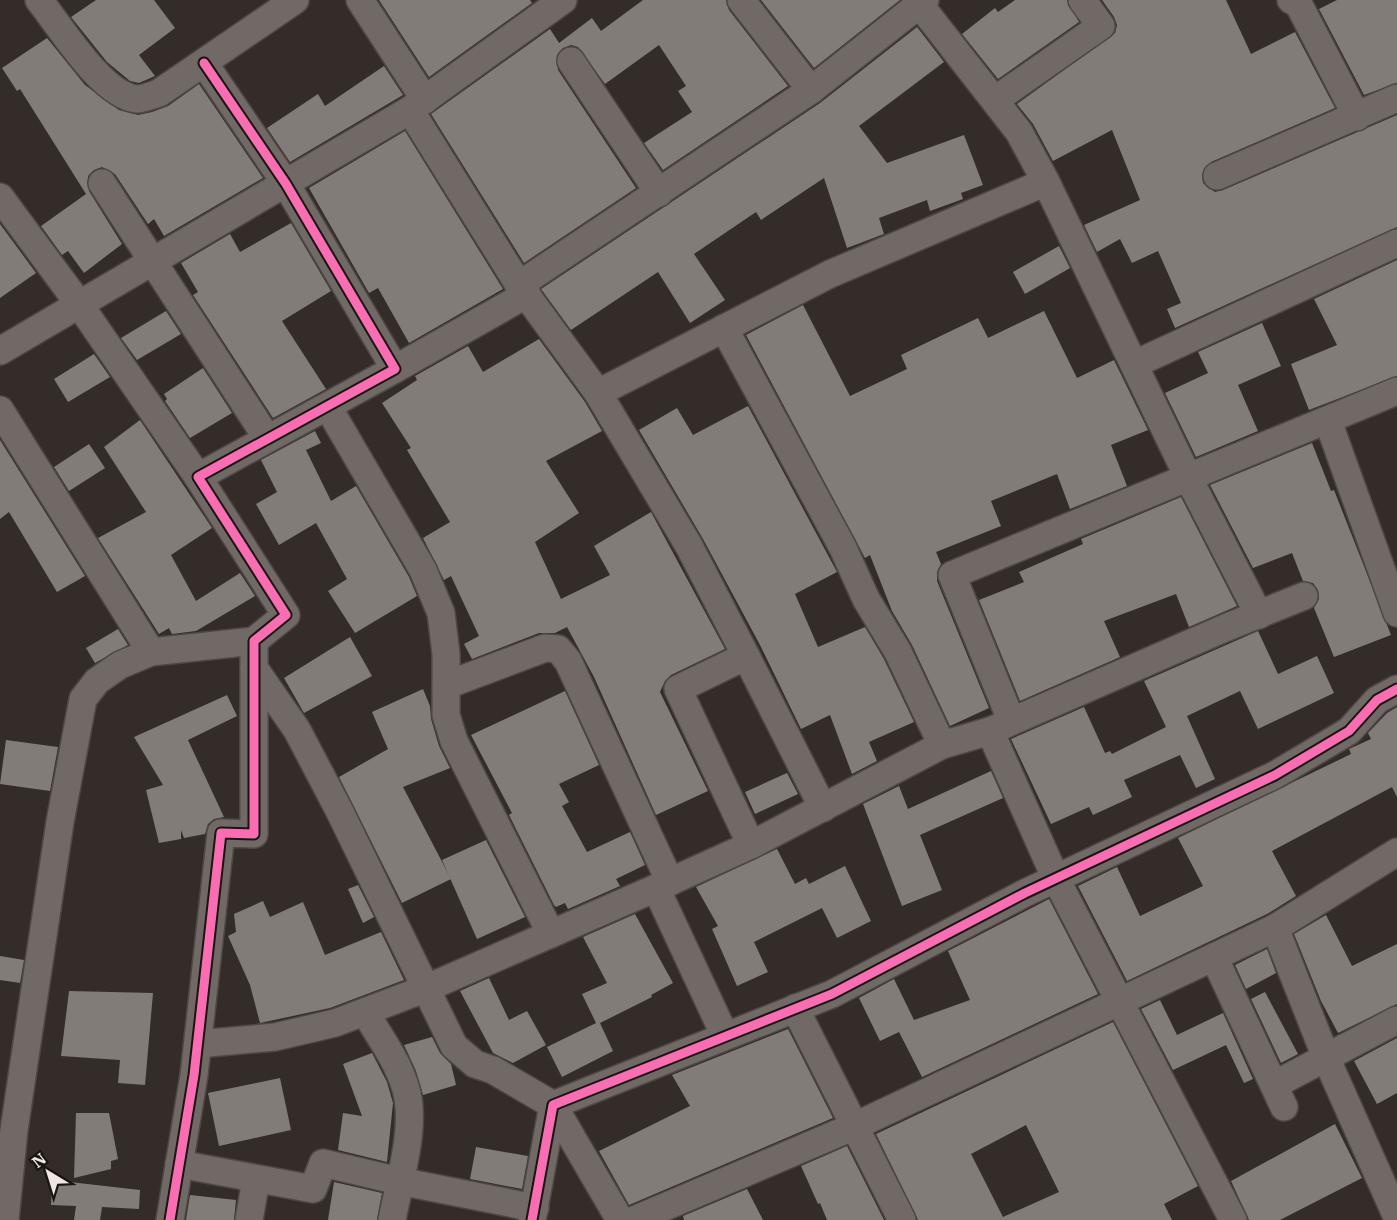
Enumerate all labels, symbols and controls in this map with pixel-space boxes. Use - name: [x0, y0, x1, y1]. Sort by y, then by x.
- north arrow: [18, 1142, 78, 1202]
- text: N: [28, 1148, 50, 1172]

